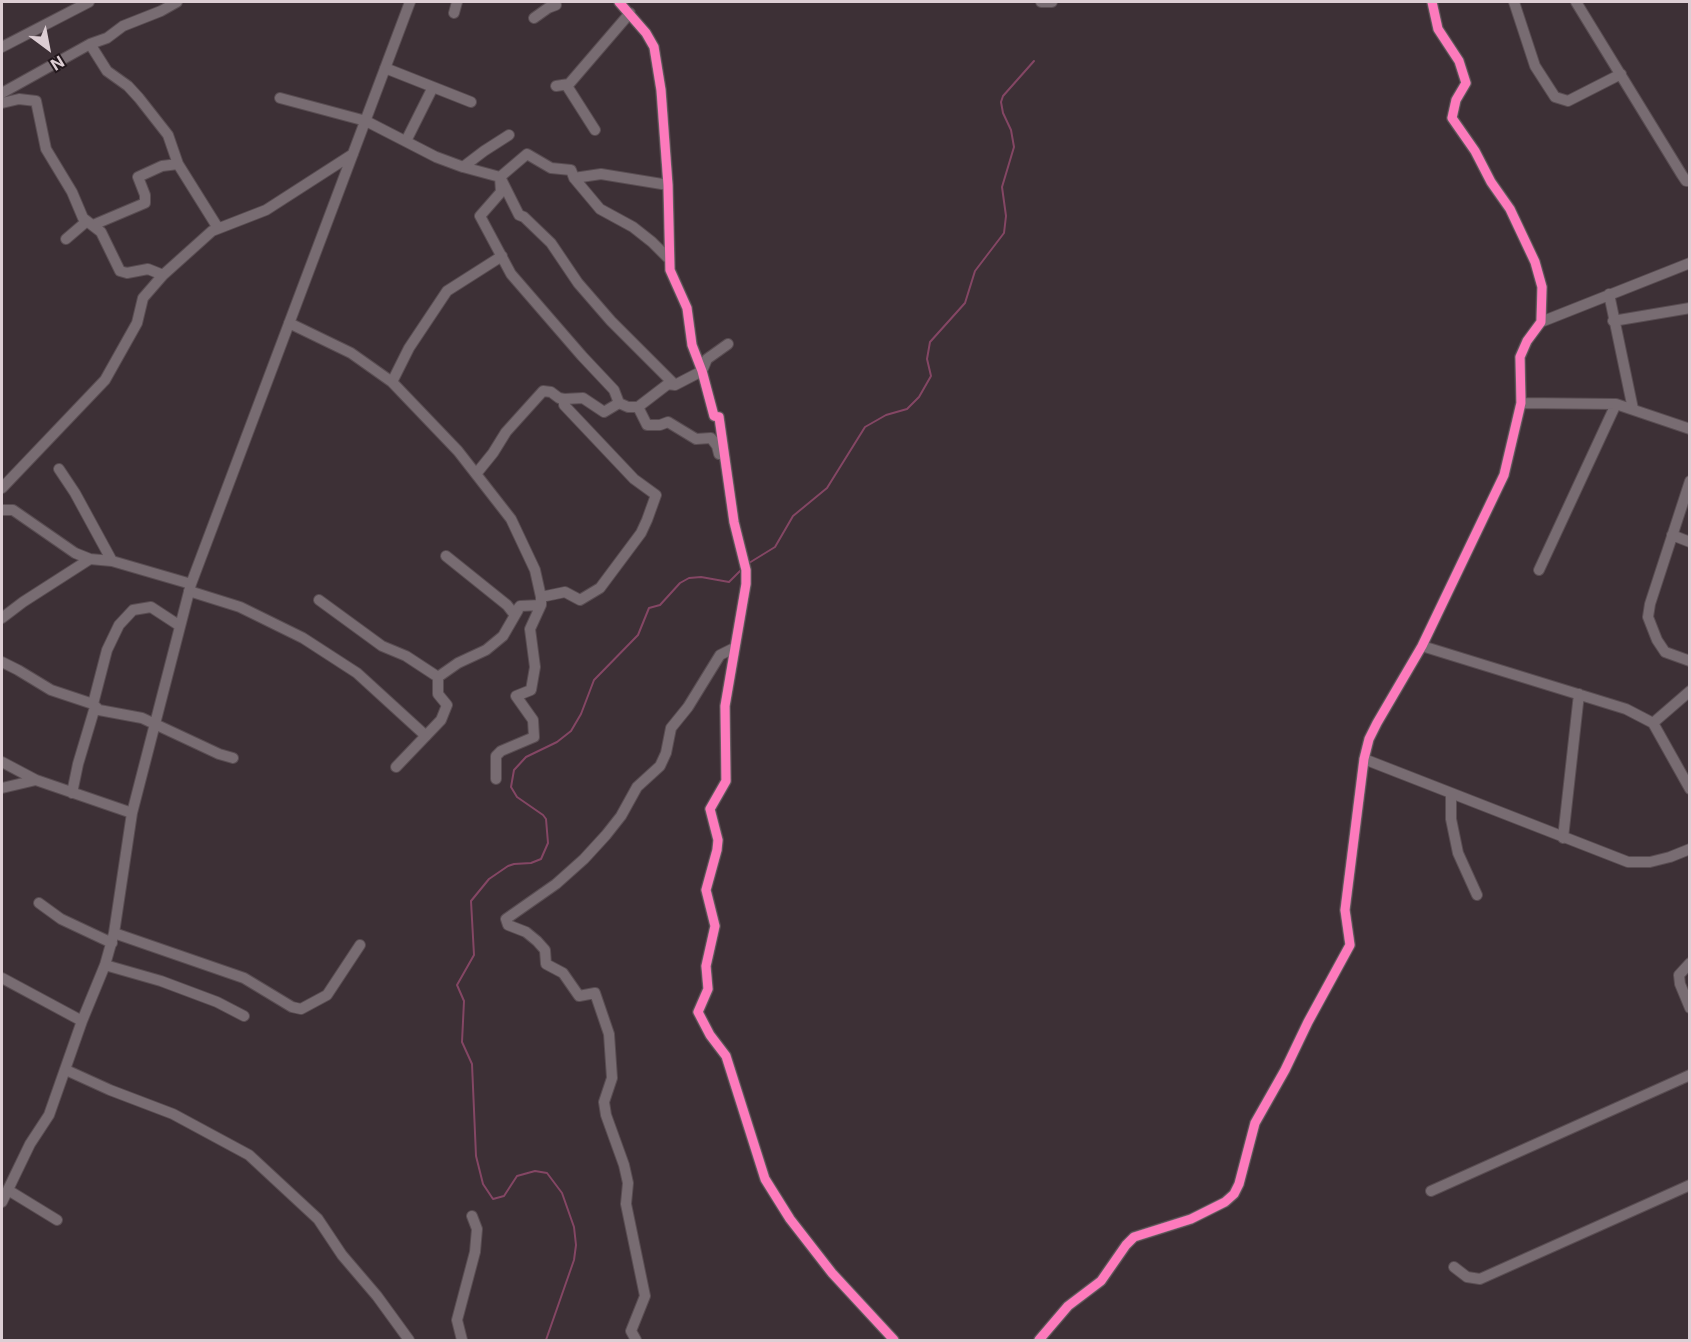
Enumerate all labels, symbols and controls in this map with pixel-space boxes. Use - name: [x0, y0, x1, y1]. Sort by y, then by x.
- north arrow: [18, 18, 78, 78]
- text: N: [47, 52, 68, 75]

